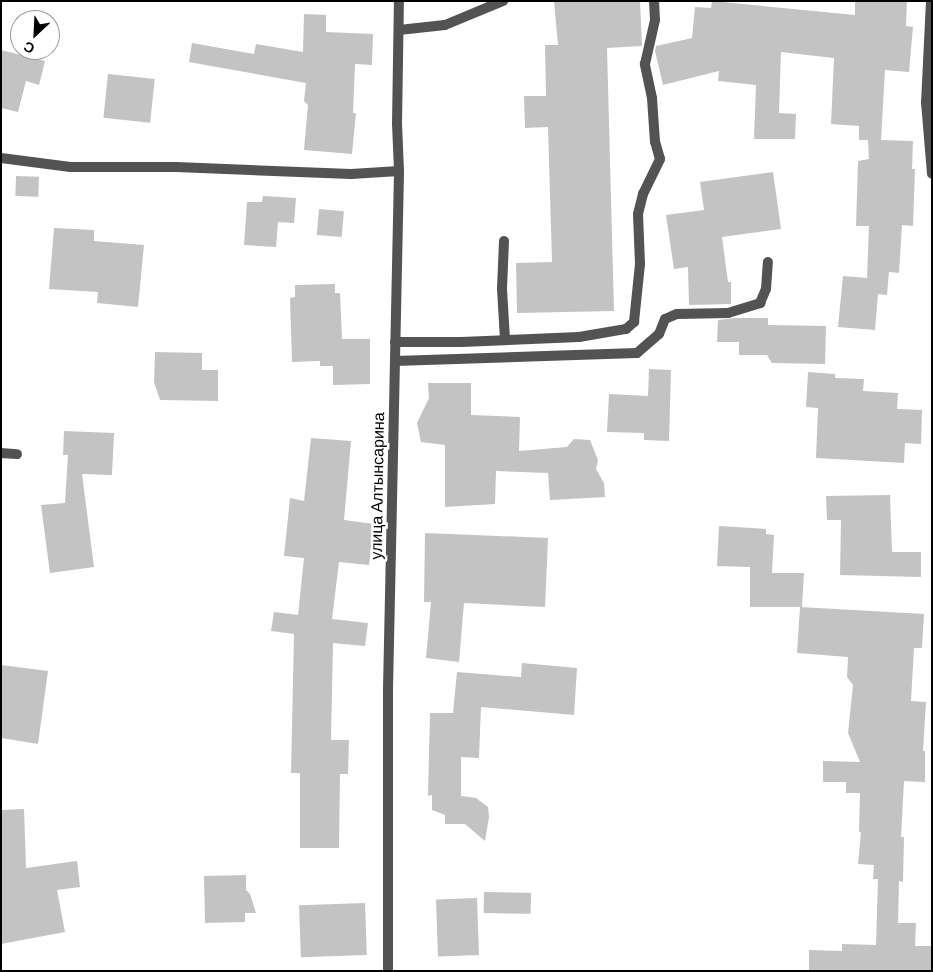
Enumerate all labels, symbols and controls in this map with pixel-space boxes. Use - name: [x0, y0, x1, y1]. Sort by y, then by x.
- north arrow: [10, 10, 60, 60]
- text: С: [21, 38, 37, 58]
- street label: улица Алтынсарина: [366, 412, 388, 560]

